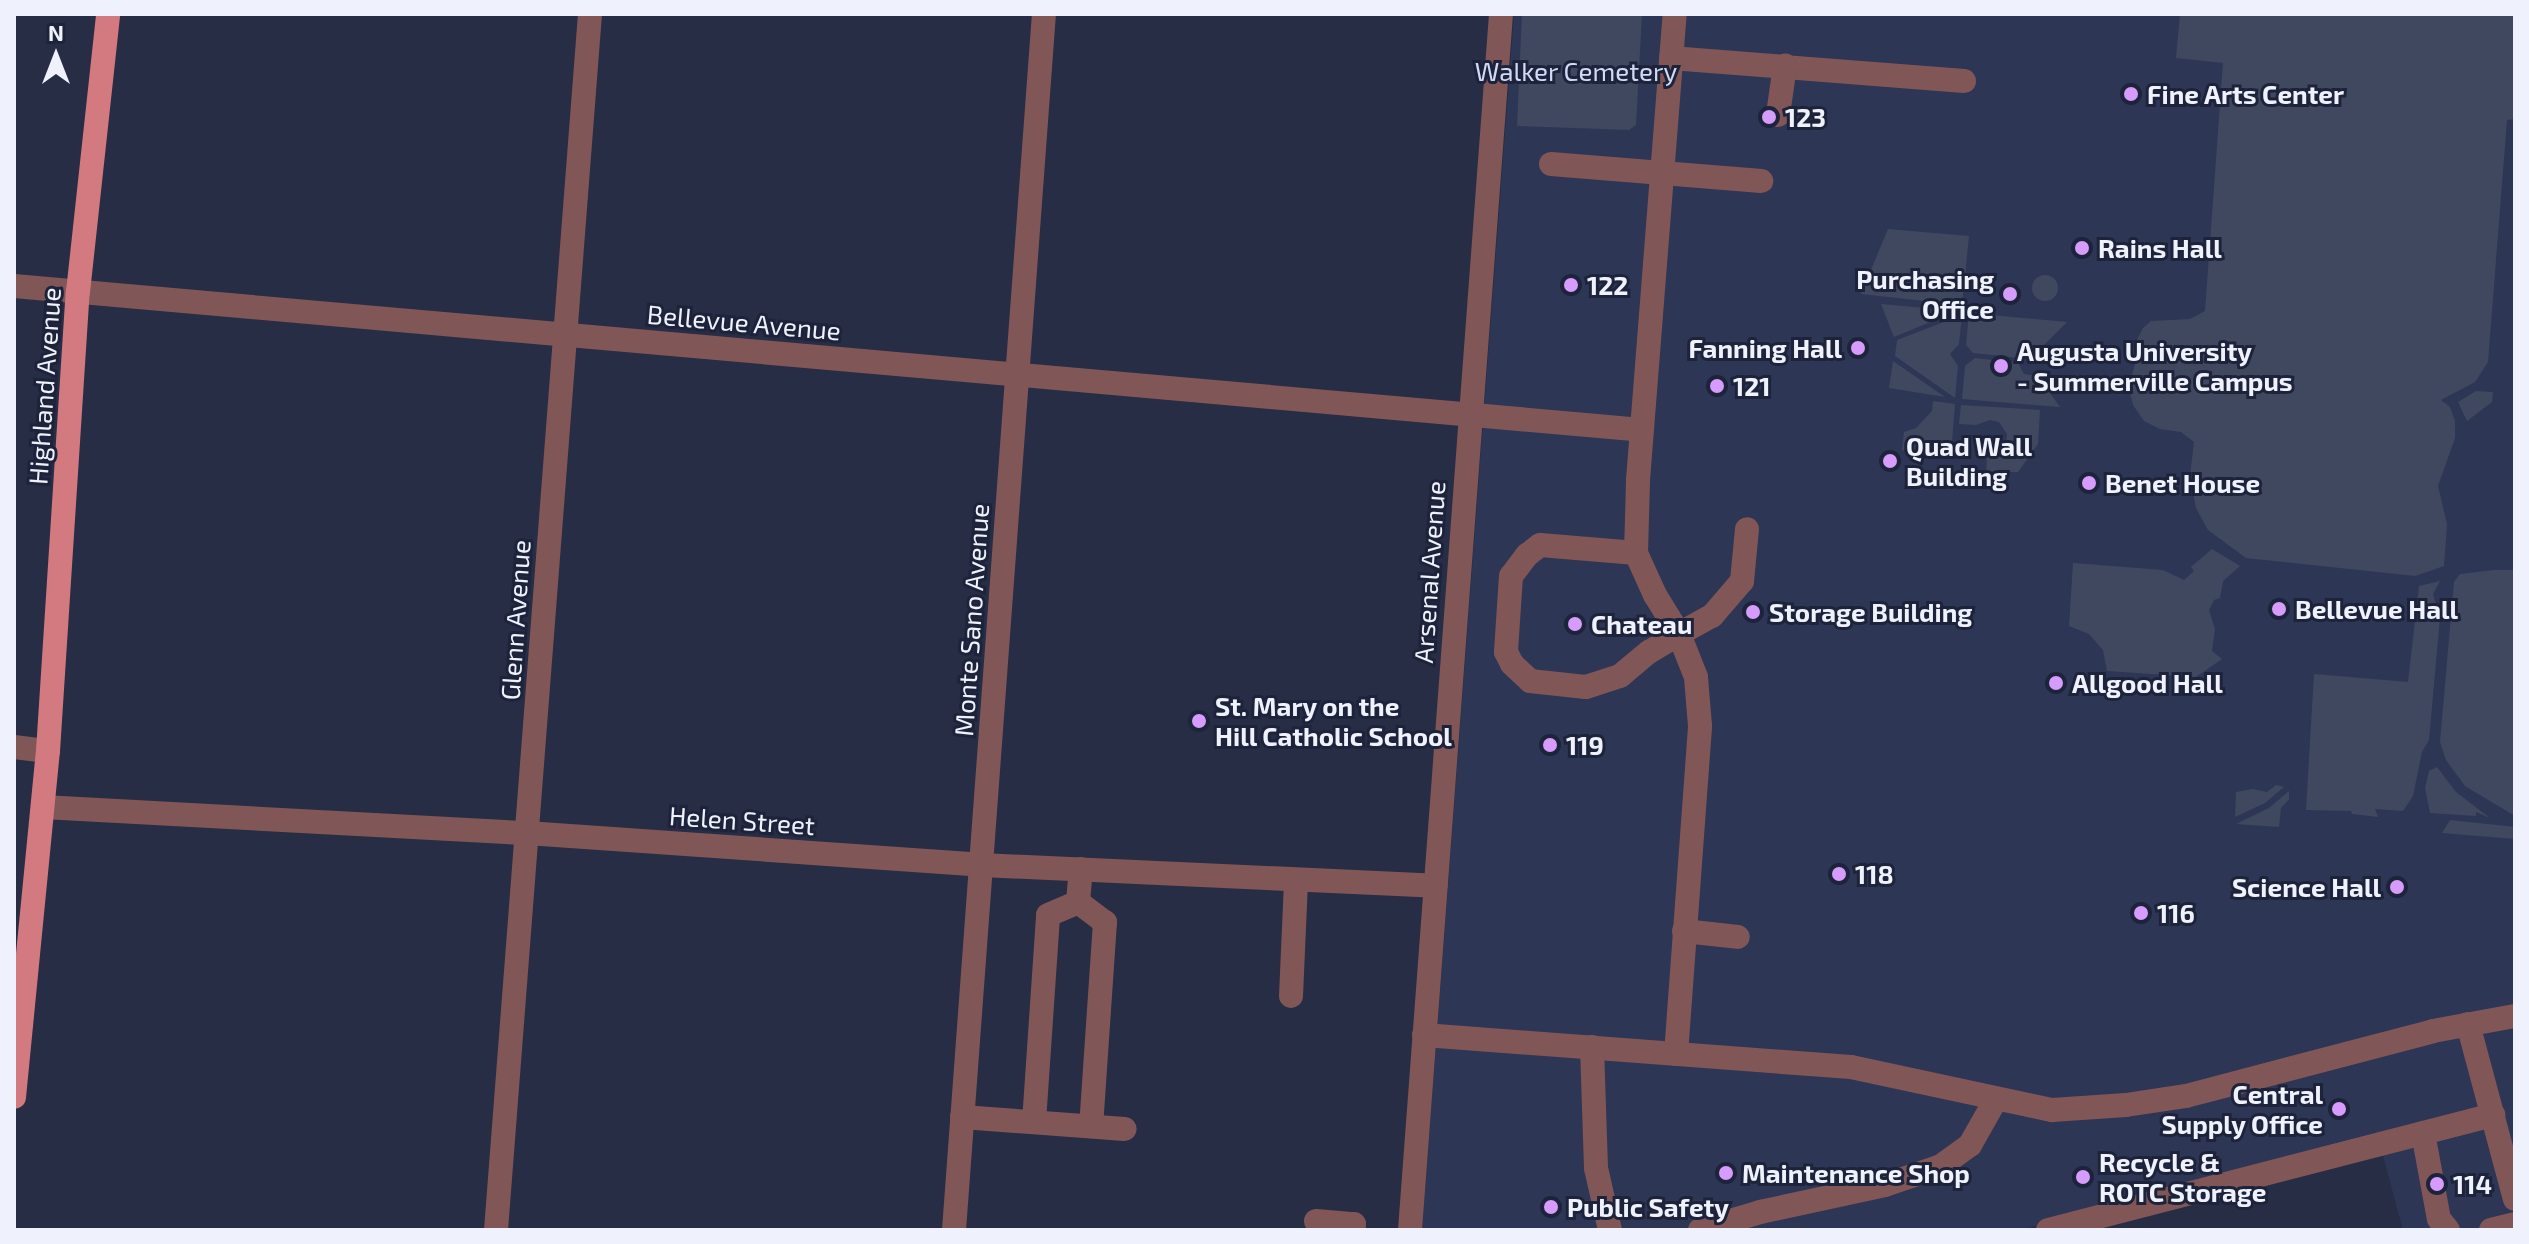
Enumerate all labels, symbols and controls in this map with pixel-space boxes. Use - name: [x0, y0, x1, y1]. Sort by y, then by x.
- north arrow: [16, 16, 96, 96]
- text: N: [48, 19, 64, 45]
- park label: Walker Cemetery: [1475, 55, 1677, 87]
- place label: Fine Arts Center: [2147, 78, 2345, 110]
- marker: Fine Arts Center: [2122, 85, 2140, 103]
- place label: 123: [1785, 101, 1826, 133]
- marker: 123: [1760, 108, 1778, 126]
- place label: Rains Hall: [2098, 232, 2222, 264]
- marker: Rains Hall: [2073, 239, 2091, 257]
- place label: Purchasing Office: [1856, 263, 1994, 324]
- place label: 122: [1587, 269, 1628, 301]
- marker: 122: [1562, 276, 1580, 294]
- marker: Purchasing Office: [2001, 285, 2019, 303]
- street label: Highland Avenue: [22, 286, 66, 486]
- street label: Bellevue Avenue: [646, 298, 842, 346]
- place label: Fanning Hall: [1689, 332, 1842, 364]
- place label: Augusta University - Summerville Campus: [2017, 335, 2293, 396]
- marker: Fanning Hall: [1849, 339, 1867, 357]
- marker: Augusta University - Summerville Campus: [1992, 357, 2010, 375]
- place label: 121: [1733, 370, 1771, 402]
- marker: 121: [1708, 377, 1726, 395]
- place label: Quad Wall Building: [1906, 430, 2032, 492]
- marker: Quad Wall Building: [1881, 452, 1899, 470]
- place label: Benet House: [2105, 467, 2260, 499]
- marker: Benet House: [2080, 474, 2098, 492]
- street label: Arsenal Avenue: [1407, 479, 1451, 665]
- street label: Monte Sano Avenue: [947, 502, 995, 738]
- street label: Glenn Avenue: [494, 539, 536, 701]
- place label: Bellevue Hall: [2295, 593, 2458, 625]
- place label: Storage Building: [1769, 596, 1972, 628]
- marker: Bellevue Hall: [2270, 600, 2288, 618]
- marker: Storage Building: [1744, 603, 1762, 621]
- place label: Chateau: [1591, 608, 1692, 640]
- marker: Chateau: [1566, 615, 1584, 633]
- place label: Allgood Hall: [2072, 667, 2223, 699]
- marker: Allgood Hall: [2047, 674, 2065, 692]
- place label: St. Mary on the Hill Catholic School: [1215, 690, 1452, 752]
- marker: St. Mary on the Hill Catholic School: [1190, 712, 1208, 730]
- place label: 119: [1566, 729, 1604, 761]
- marker: 119: [1541, 736, 1559, 754]
- street label: Helen Street: [668, 799, 816, 841]
- place label: 118: [1855, 858, 1894, 890]
- marker: 118: [1830, 865, 1848, 883]
- place label: Science Hall: [2232, 871, 2381, 903]
- marker: Science Hall: [2388, 878, 2406, 896]
- place label: 116: [2157, 897, 2195, 929]
- marker: 116: [2132, 904, 2150, 922]
- place label: Central Supply Office: [2161, 1078, 2323, 1140]
- marker: Central Supply Office: [2330, 1100, 2348, 1118]
- place label: Recycle & ROTC Storage: [2099, 1146, 2266, 1208]
- place label: Maintenance Shop: [1742, 1157, 1970, 1189]
- marker: Maintenance Shop: [1717, 1164, 1735, 1182]
- marker: Recycle & ROTC Storage: [2074, 1168, 2092, 1186]
- place label: 114: [2453, 1168, 2492, 1200]
- marker: 114: [2428, 1175, 2446, 1193]
- place label: Public Safety: [1567, 1191, 1729, 1223]
- marker: Public Safety: [1542, 1198, 1560, 1216]

